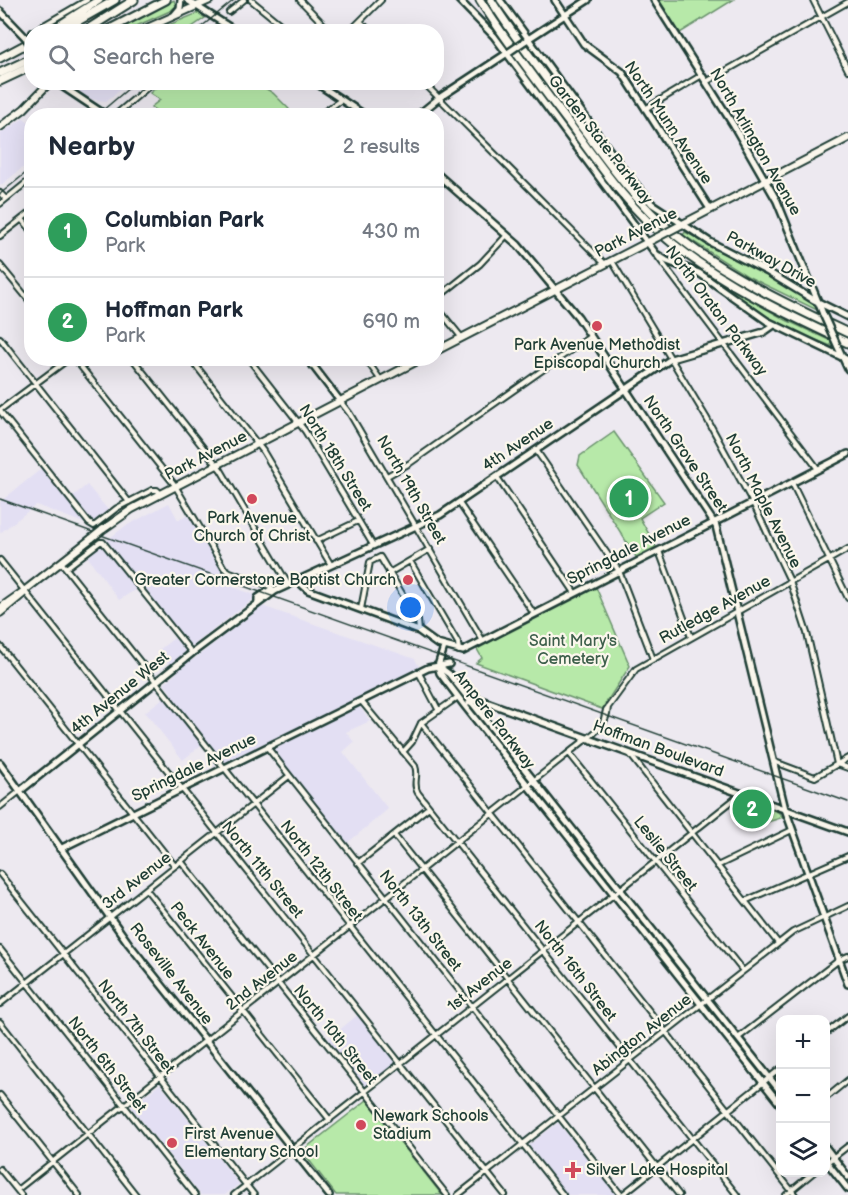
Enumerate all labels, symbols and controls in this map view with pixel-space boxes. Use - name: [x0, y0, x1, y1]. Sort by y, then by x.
- search box: [24, 24, 444, 90]
- icon: search: [45, 41, 78, 74]
- text: Search here: [93, 44, 215, 71]
- street label: North Munn Avenue: [620, 58, 716, 188]
- street label: North Arlington Avenue: [705, 65, 805, 219]
- street label: Garden State Parkway: [544, 72, 657, 209]
- text: Nearby: [48, 132, 135, 163]
- text: 2 results: [343, 135, 420, 159]
- street label: Park Avenue: [592, 204, 681, 262]
- text: Columbian Park: [105, 207, 264, 234]
- text: 1: [63, 220, 72, 244]
- text: 430 m: [362, 220, 420, 244]
- street label: Parkway Drive: [723, 227, 820, 293]
- text: Park: [105, 234, 145, 258]
- street label: North Oraton Parkway: [661, 242, 772, 380]
- text: Hoffman Park: [105, 297, 243, 324]
- text: 2: [62, 310, 73, 334]
- text: 690 m: [363, 310, 420, 334]
- marker: Park Avenue Methodist Episcopal Church: [590, 319, 604, 333]
- text: Park: [105, 324, 145, 348]
- place label: Park Avenue Methodist Episcopal Church: [514, 336, 680, 373]
- street label: North Grove Street: [639, 392, 731, 516]
- street label: North 18th Street: [295, 401, 376, 515]
- street label: 4th Avenue: [479, 414, 558, 476]
- street label: Park Avenue: [162, 427, 251, 485]
- street label: North Maple Avenue: [721, 431, 805, 572]
- street label: North 19th Street: [372, 432, 450, 548]
- pin: 1: [610, 476, 648, 520]
- marker: Park Avenue Church of Christ: [245, 492, 259, 506]
- place label: Park Avenue Church of Christ: [193, 509, 311, 546]
- street label: Springdale Avenue: [564, 510, 694, 589]
- place label: Greater Cornerstone Baptist Church: [134, 571, 396, 590]
- street label: Rutledge Avenue: [656, 571, 774, 648]
- marker: Greater Cornerstone Baptist Church: [401, 573, 415, 587]
- your location: [396, 593, 425, 622]
- park label: Saint Mary's Cemetery: [529, 632, 617, 669]
- street label: 4th Avenue West: [67, 647, 173, 739]
- street label: Ampere Parkway: [450, 667, 539, 774]
- street label: Hoffman Boulevard: [590, 716, 726, 782]
- street label: Springdale Avenue: [129, 729, 260, 806]
- pin: 2: [732, 786, 771, 832]
- street label: Leslie Street: [629, 813, 701, 895]
- street label: North 12th Street: [276, 817, 366, 925]
- street label: North 11th Street: [217, 818, 307, 922]
- street label: 3rd Avenue: [99, 848, 176, 914]
- street label: North 13th Street: [375, 867, 465, 975]
- street label: Peck Avenue: [166, 898, 239, 984]
- street label: North 16th Street: [530, 917, 620, 1025]
- street label: Roseville Avenue: [125, 919, 217, 1029]
- street label: 2nd Avenue: [222, 947, 302, 1015]
- street label: 1st Avenue: [444, 953, 517, 1016]
- street label: North 7th Street: [93, 976, 179, 1078]
- street label: North 10th Street: [289, 981, 381, 1089]
- street label: Abington Avenue: [588, 990, 696, 1080]
- street label: North 6th Street: [64, 1013, 150, 1117]
- map controls: [776, 1015, 830, 1177]
- button: +: [776, 1015, 830, 1069]
- button: −: [776, 1069, 830, 1123]
- place label: Newark Schools Stadium: [373, 1107, 489, 1144]
- marker: Newark Schools Stadium: [354, 1118, 368, 1132]
- button: layers: [776, 1123, 830, 1177]
- place label: First Avenue Elementary School: [184, 1125, 318, 1162]
- marker: First Avenue Elementary School: [165, 1136, 179, 1150]
- marker: Silver Lake Hospital: [564, 1161, 582, 1179]
- place label: Silver Lake Hospital: [586, 1161, 728, 1180]

